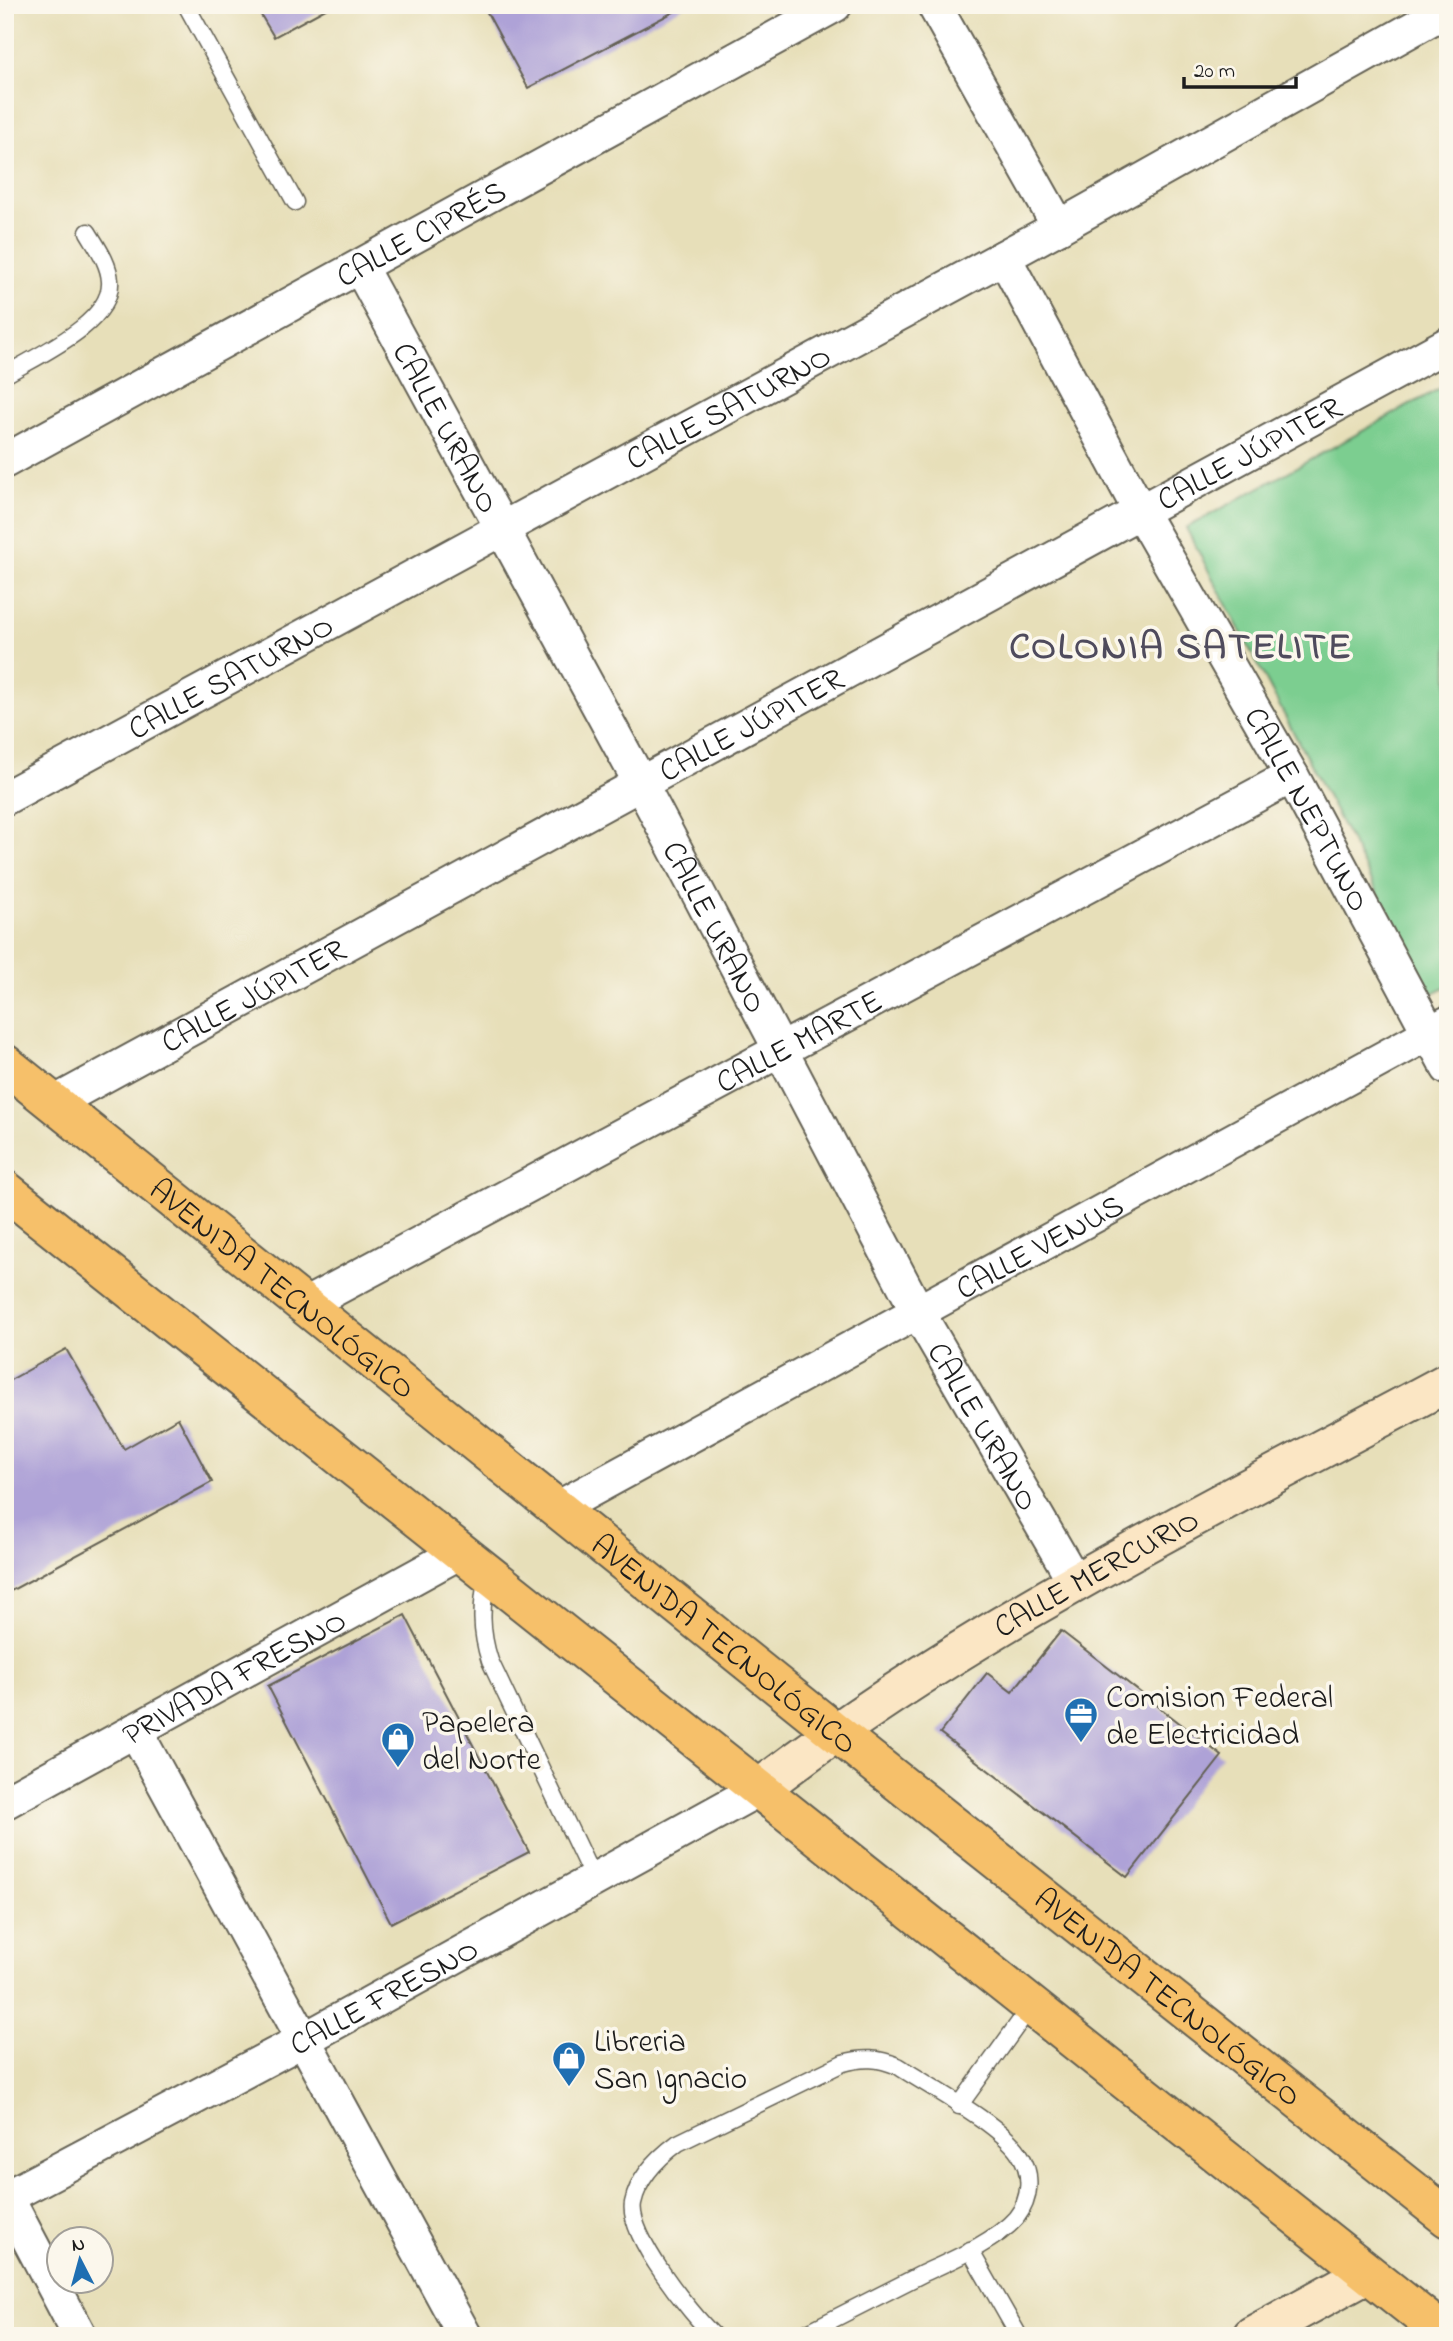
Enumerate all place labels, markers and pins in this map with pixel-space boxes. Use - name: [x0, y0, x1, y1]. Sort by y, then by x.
- place label: Comision Federal de Electricidad: [1106, 1676, 1333, 1760]
- office icon: Comision Federal de Electricidad: [1062, 1695, 1100, 1744]
- place label: Papelera del Norte: [422, 1701, 542, 1785]
- shop icon: Papelera del Norte: [379, 1720, 417, 1769]
- place label: Libreria San Ignacio: [594, 2020, 747, 2104]
- shop icon: Libreria San Ignacio: [550, 2039, 588, 2088]

